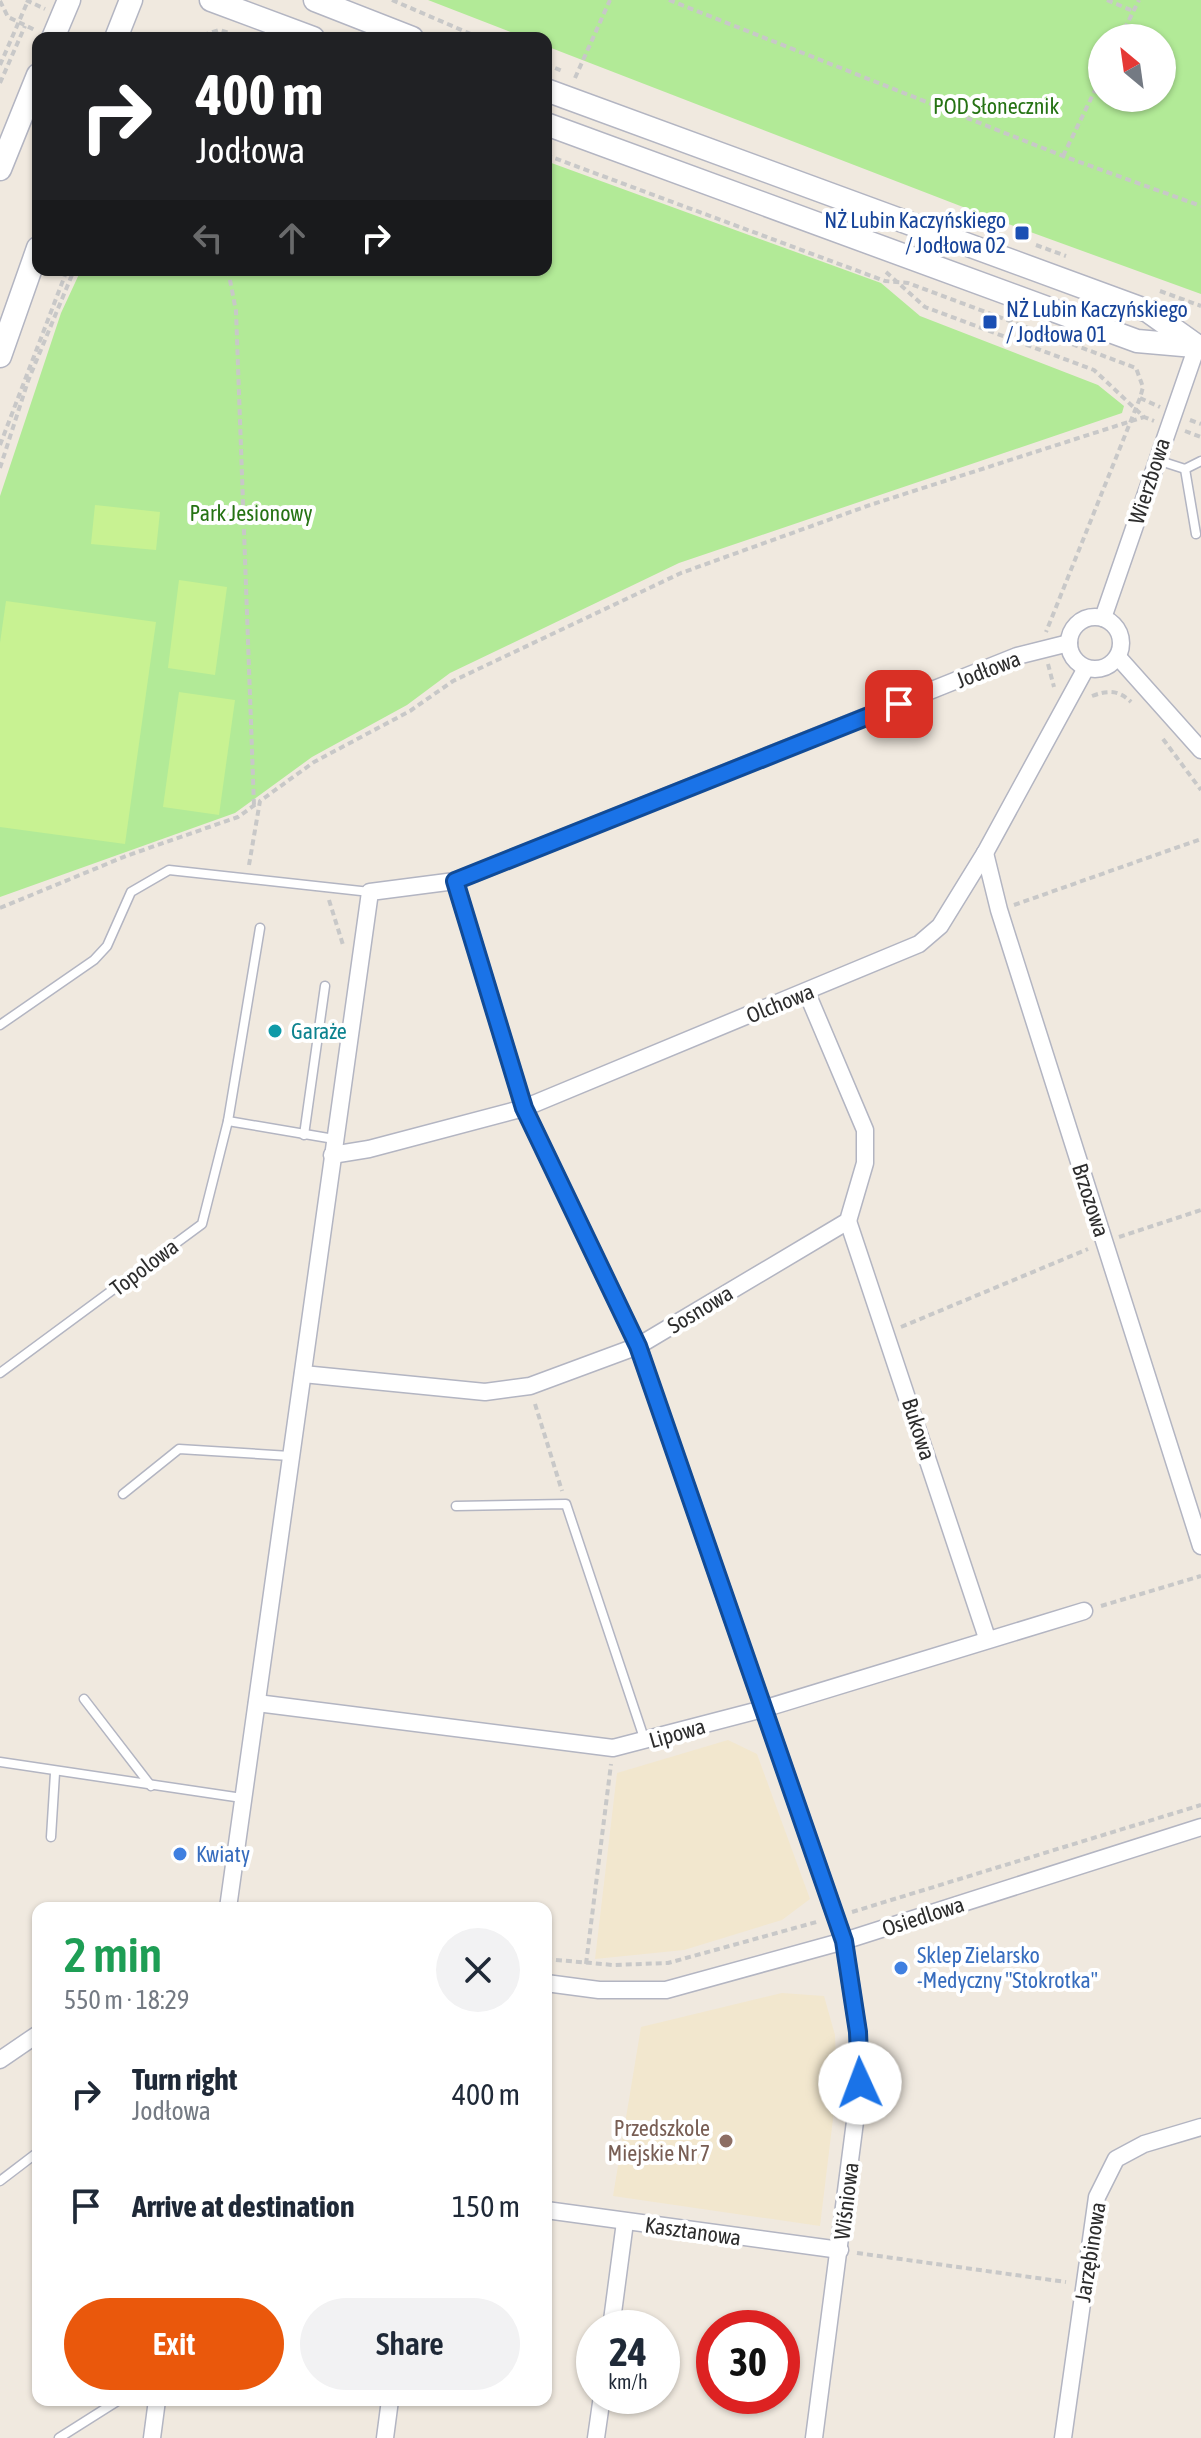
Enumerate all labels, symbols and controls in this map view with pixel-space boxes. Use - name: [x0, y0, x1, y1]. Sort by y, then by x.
- north arrow: [1088, 24, 1176, 112]
- map controls: [1088, 24, 1176, 112]
- text: 400 m: [196, 63, 323, 127]
- icon: right: [64, 64, 168, 168]
- park label: POD Słonecznik: [933, 93, 1059, 119]
- text: Jodłowa: [196, 129, 305, 171]
- place label: NŻ Lubin Kaczyńskiego / Jodłowa 02: [824, 207, 1006, 258]
- icon: left: [186, 216, 230, 260]
- icon: ahead: [270, 216, 314, 260]
- icon: right: [354, 216, 398, 260]
- marker: NŻ Lubin Kaczyńskiego / Jodłowa 02: [1013, 224, 1031, 242]
- place label: NŻ Lubin Kaczyńskiego / Jodłowa 01: [1006, 296, 1188, 347]
- marker: NŻ Lubin Kaczyńskiego / Jodłowa 01: [981, 313, 999, 331]
- street label: Wierzbowa: [1123, 435, 1175, 527]
- park label: Park Jesionowy: [190, 500, 312, 526]
- street label: Jodłowa: [952, 645, 1024, 693]
- pin: [865, 670, 933, 738]
- icon: arrive: [877, 682, 921, 726]
- street label: Olchowa: [742, 978, 818, 1028]
- place label: Garaże: [291, 1018, 347, 1044]
- marker: Garaże: [266, 1022, 284, 1040]
- street label: Brzozowa: [1067, 1160, 1115, 1240]
- street label: Topolowa: [105, 1233, 183, 1301]
- street label: Sosnowa: [663, 1280, 737, 1338]
- street label: Bukowa: [897, 1395, 941, 1463]
- street label: Lipowa: [646, 1713, 708, 1753]
- place label: Kwiaty: [196, 1841, 250, 1867]
- marker: Kwiaty: [171, 1845, 189, 1863]
- street label: Osiedlowa: [879, 1891, 967, 1941]
- text: 2 min: [64, 1927, 162, 1982]
- button: close: [436, 1928, 520, 2012]
- place label: Sklep Zielarsko -Medyczny "Stokrotka": [917, 1942, 1098, 1993]
- marker: Sklep Zielarsko -Medyczny "Stokrotka": [892, 1959, 910, 1977]
- text: 550 m · 18:29: [64, 1985, 189, 2015]
- position arrow: [818, 2041, 902, 2125]
- text: Turn right: [132, 2062, 238, 2096]
- icon: right: [64, 2072, 108, 2116]
- text: 400 m: [452, 2077, 520, 2111]
- text: Jodłowa: [132, 2096, 211, 2126]
- place label: Przedszkole Miejskie Nr 7: [607, 2115, 710, 2166]
- marker: Przedszkole Miejskie Nr 7: [717, 2132, 735, 2150]
- street label: Wiśniowa: [828, 2161, 864, 2241]
- icon: arrive: [64, 2184, 108, 2228]
- text: Arrive at destination: [132, 2189, 354, 2223]
- text: 150 m: [452, 2189, 520, 2223]
- street label: Jarzębinowa: [1069, 2200, 1111, 2304]
- street label: Kasztanowa: [643, 2211, 743, 2251]
- button: Exit: [64, 2298, 284, 2390]
- button: Share: [300, 2298, 520, 2390]
- speed limit sign: 30: [696, 2310, 800, 2414]
- text: 24: [609, 2329, 647, 2374]
- text: km/h: [608, 2370, 648, 2393]

